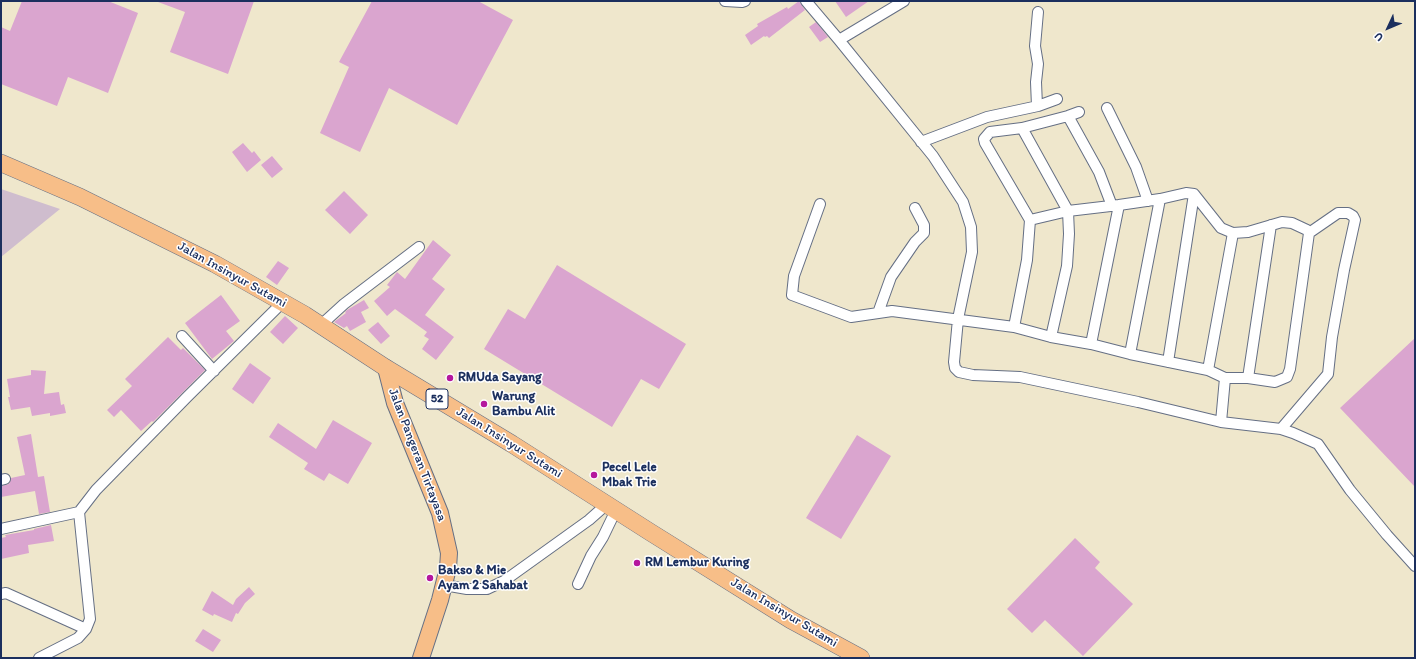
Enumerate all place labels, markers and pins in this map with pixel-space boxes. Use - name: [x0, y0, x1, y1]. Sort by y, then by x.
- place label: RMUda Sayang: [458, 370, 542, 386]
- marker: RMUda Sayang: [445, 373, 455, 383]
- place label: Warung Bambu Alit: [492, 389, 555, 420]
- marker: Warung Bambu Alit: [479, 399, 489, 409]
- place label: Pecel Lele Mbak Trie: [602, 460, 657, 491]
- marker: Pecel Lele Mbak Trie: [589, 470, 599, 480]
- place label: RM Lembur Kuring: [645, 555, 749, 571]
- marker: RM Lembur Kuring: [632, 558, 642, 568]
- place label: Bakso & Mie Ayam 2 Sahabat: [438, 563, 528, 594]
- marker: Bakso & Mie Ayam 2 Sahabat: [425, 573, 435, 583]

